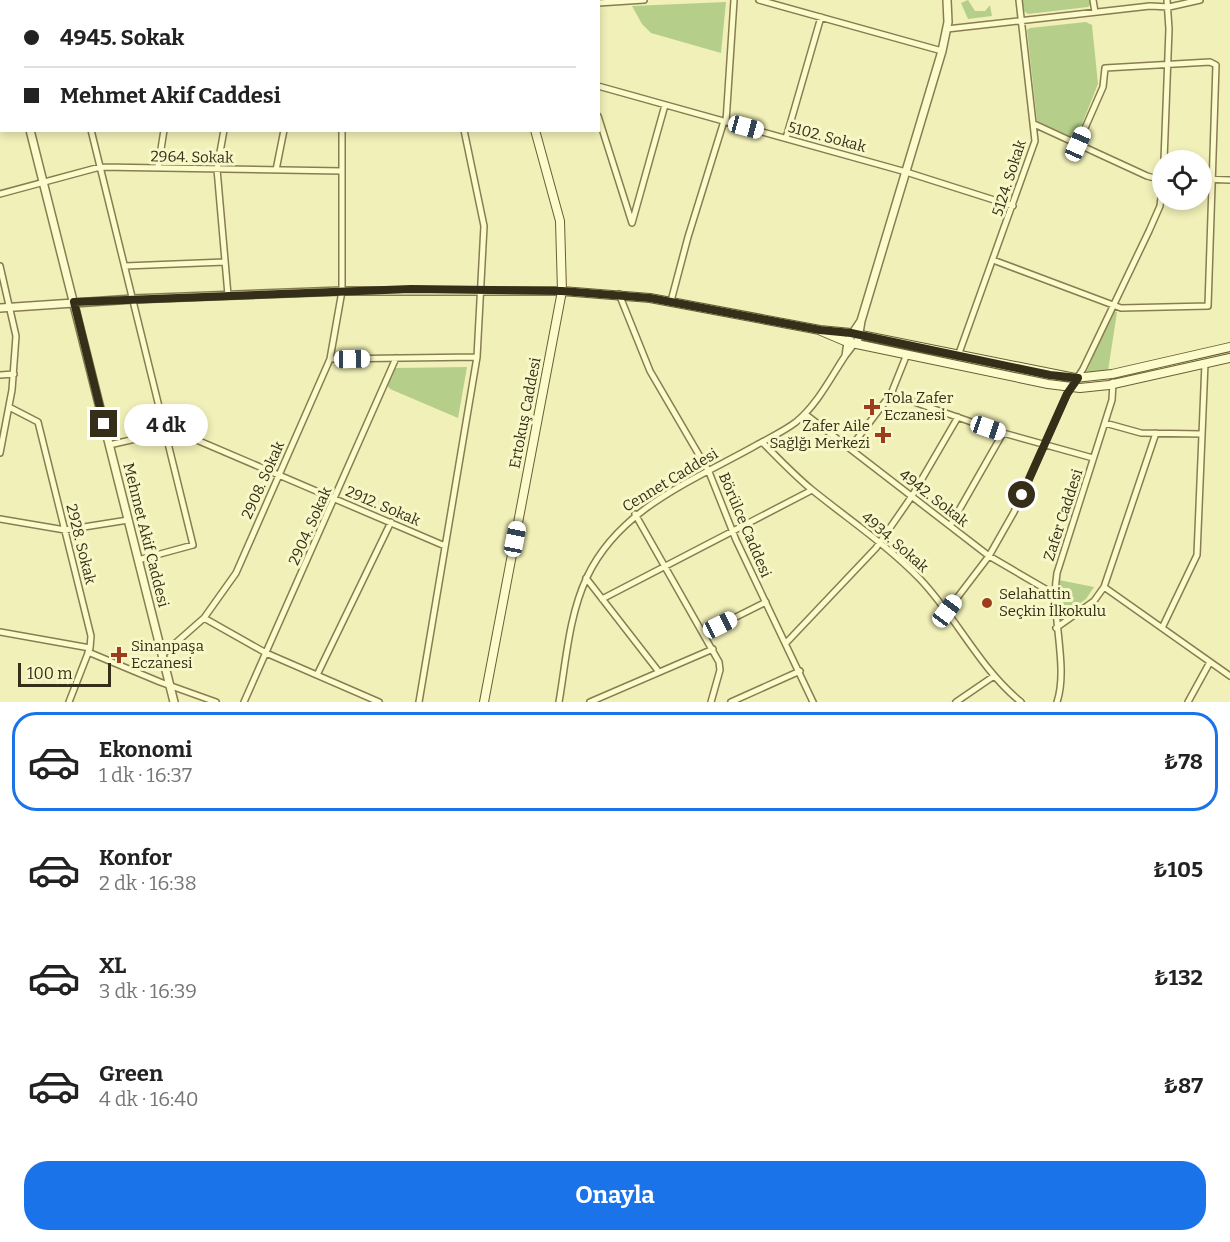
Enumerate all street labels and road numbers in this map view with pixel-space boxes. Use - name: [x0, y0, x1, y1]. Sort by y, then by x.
- street label: 5102. Sokak: [786, 118, 868, 156]
- street label: 5124. Sokak: [988, 137, 1030, 218]
- street label: 2964. Sokak: [150, 147, 234, 167]
- street label: Ertokuş Caddesi: [505, 355, 545, 470]
- street label: 2908. Sokak: [238, 438, 288, 522]
- street label: Cennet Caddesi: [619, 444, 722, 516]
- street label: Mehmet Akif Caddesi: [119, 461, 173, 610]
- street label: 4942. Sokak: [896, 465, 973, 531]
- street label: Zafer Caddesi: [1040, 466, 1086, 563]
- street label: Börülce Caddesi: [715, 470, 775, 581]
- street label: 2912. Sokak: [343, 482, 424, 530]
- street label: 2904. Sokak: [285, 484, 335, 568]
- street label: 2928. Sokak: [62, 502, 100, 586]
- street label: 4934. Sokak: [858, 508, 933, 576]

